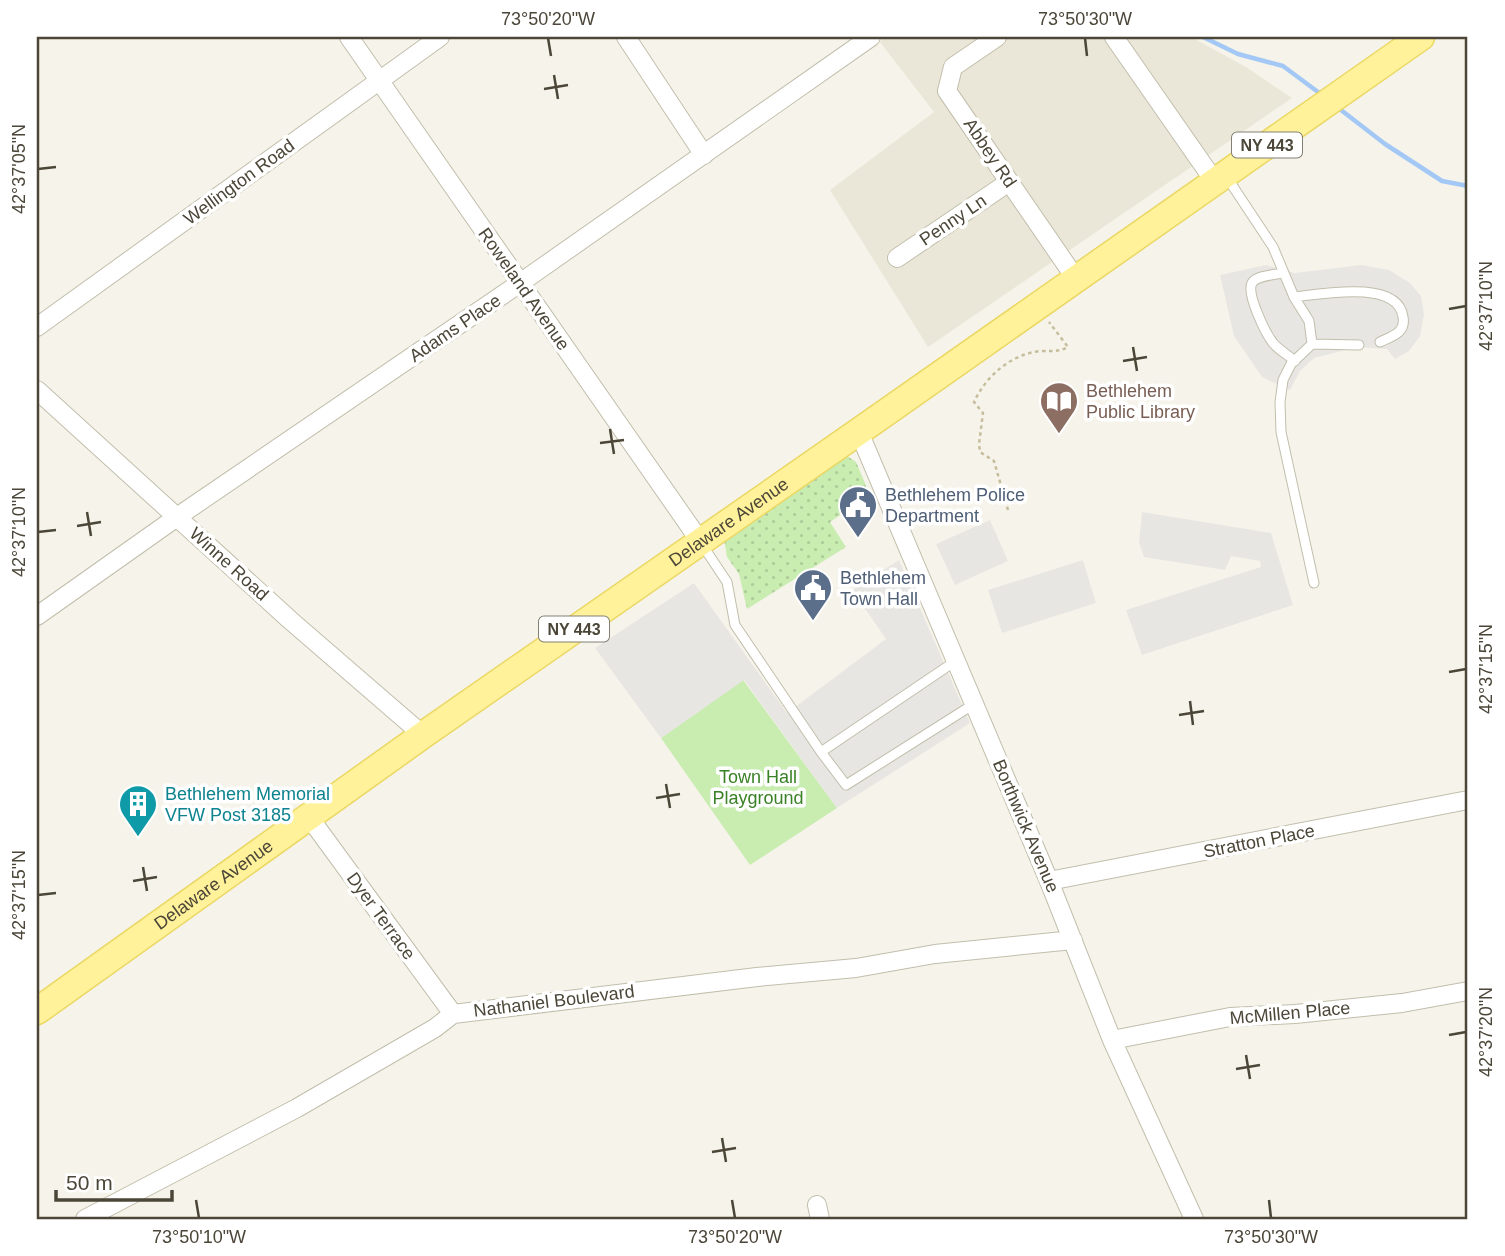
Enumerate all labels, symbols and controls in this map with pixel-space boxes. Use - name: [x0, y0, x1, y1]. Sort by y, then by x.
- text: 73°50'20"W: [501, 9, 595, 29]
- text: 73°50'30"W: [1038, 9, 1132, 29]
- street label: Abbey Rd: [960, 115, 1020, 191]
- text: 42°37'05"N: [9, 124, 29, 214]
- road number: NY 443: [1232, 132, 1302, 158]
- street label: Wellington Road: [180, 135, 298, 229]
- street label: Penny Ln: [916, 190, 990, 250]
- street label: Roweland Avenue: [474, 224, 574, 354]
- text: 42°37'10"N: [1476, 261, 1496, 351]
- street label: Adams Place: [405, 290, 505, 366]
- library icon: Bethlehem Public Library: [1038, 380, 1080, 435]
- place label: Bethlehem Public Library: [1086, 381, 1195, 422]
- street label: Delaware Avenue: [665, 474, 792, 571]
- public building icon: Bethlehem Police Department: [837, 484, 879, 539]
- place label: Bethlehem Police Department: [885, 485, 1025, 526]
- text: 42°37'10"N: [9, 487, 29, 577]
- street label: Winne Road: [185, 523, 273, 605]
- public building icon: Bethlehem Town Hall: [792, 567, 834, 622]
- place label: Bethlehem Town Hall: [840, 568, 926, 609]
- road number: NY 443: [539, 616, 609, 642]
- text: 42°37'15"N: [1476, 624, 1496, 714]
- street label: Borthwick Avenue: [989, 756, 1063, 896]
- park label: Town Hall Playground: [712, 767, 804, 808]
- building icon: Bethlehem Memorial VFW Post 3185: [117, 783, 159, 838]
- place label: Bethlehem Memorial VFW Post 3185: [165, 784, 330, 825]
- street label: Stratton Place: [1202, 820, 1316, 862]
- street label: Delaware Avenue: [150, 836, 277, 934]
- text: 42°37'15"N: [9, 850, 29, 940]
- street label: Dyer Terrace: [343, 869, 419, 963]
- street label: Nathaniel Boulevard: [472, 981, 636, 1021]
- text: 42°37'20"N: [1476, 987, 1496, 1077]
- street label: McMillen Place: [1229, 998, 1351, 1028]
- scale bar: [56, 1158, 172, 1202]
- text: 50 m: [66, 1171, 113, 1194]
- text: 73°50'10"W: [152, 1227, 246, 1247]
- text: 73°50'20"W: [688, 1227, 782, 1247]
- text: 73°50'30"W: [1224, 1227, 1318, 1247]

